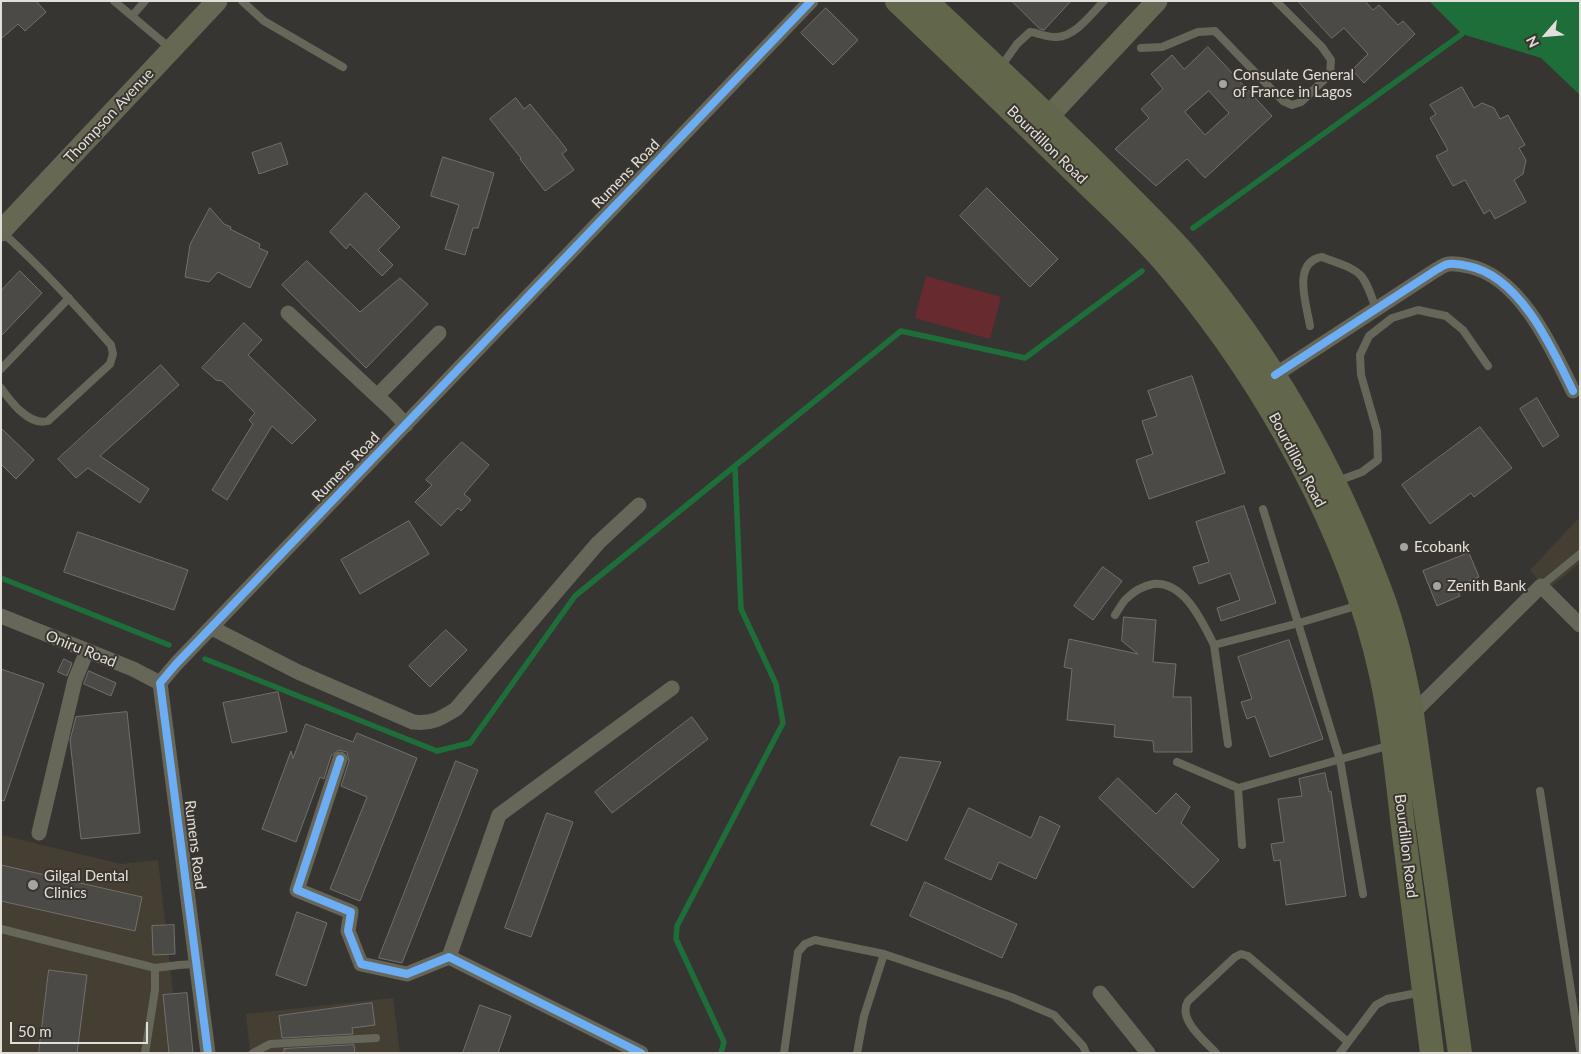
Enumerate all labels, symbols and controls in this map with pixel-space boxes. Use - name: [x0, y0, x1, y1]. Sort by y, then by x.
- north arrow: [1521, 10, 1571, 60]
- text: N: [1522, 33, 1542, 51]
- street label: Thompson Avenue: [60, 65, 158, 167]
- place label: Consulate General of France in Lagos: [1233, 66, 1354, 101]
- marker: Consulate General of France in Lagos: [1217, 78, 1229, 90]
- street label: Bourdillon Road: [1003, 102, 1091, 188]
- street label: Rumens Road: [588, 135, 664, 213]
- street label: Bourdillon Road: [1264, 410, 1330, 510]
- street label: Rumens Road: [308, 428, 384, 506]
- place label: Ecobank: [1414, 538, 1470, 556]
- marker: Ecobank: [1398, 541, 1410, 553]
- place label: Zenith Bank: [1447, 577, 1526, 595]
- marker: Zenith Bank: [1431, 580, 1443, 592]
- street label: Oniru Road: [43, 627, 119, 671]
- street label: Bourdillon Road: [1391, 793, 1421, 899]
- street label: Rumens Road: [181, 799, 209, 891]
- place label: Gilgal Dental Clinics: [44, 867, 129, 902]
- marker: Gilgal Dental Clinics: [26, 878, 40, 892]
- scale bar: [12, 1012, 150, 1044]
- text: 50 m: [18, 1022, 52, 1040]

